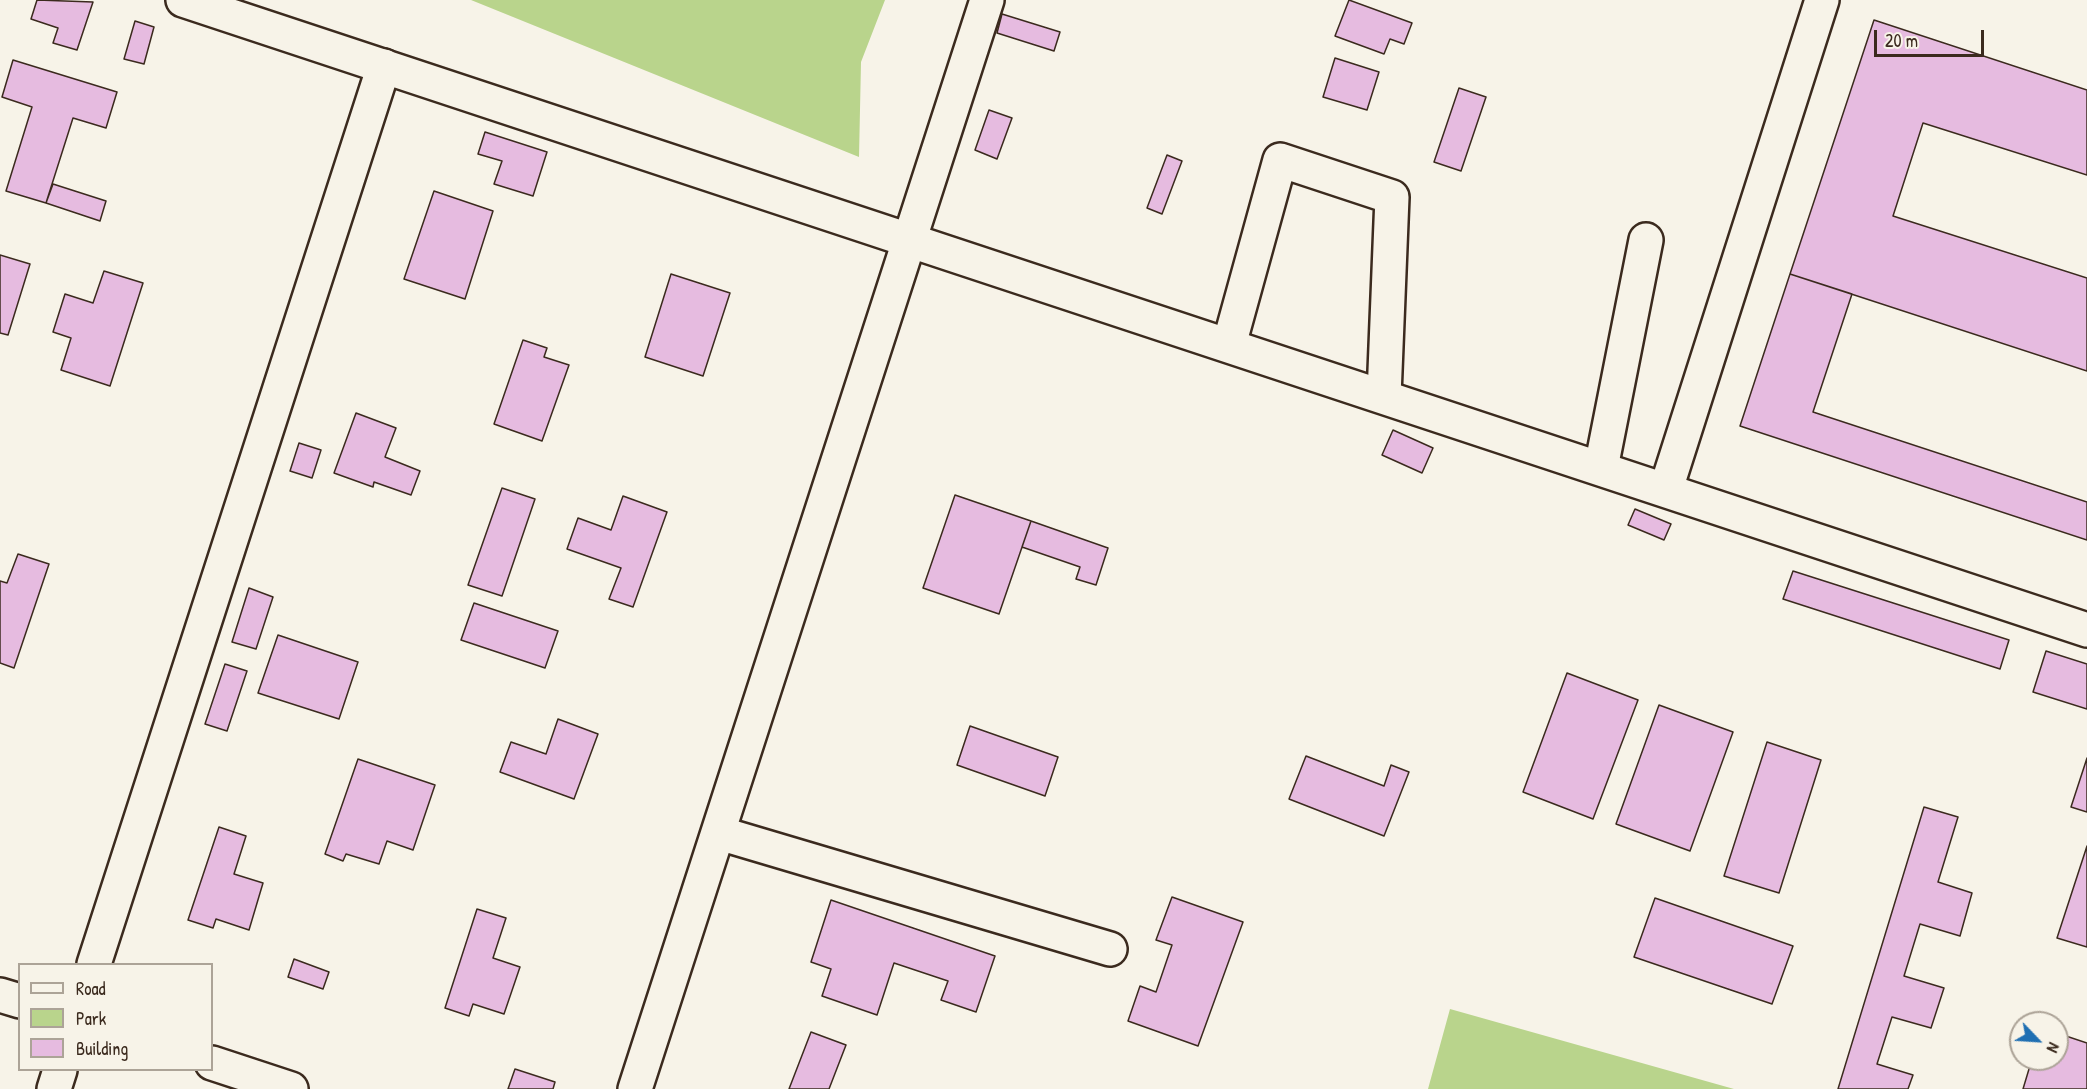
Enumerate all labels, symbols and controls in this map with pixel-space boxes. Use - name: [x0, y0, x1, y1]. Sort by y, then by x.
- scale bar: [1877, 18, 1986, 56]
- text: 20 m: [1885, 28, 1918, 53]
- legend: [18, 963, 213, 1071]
- text: Road: [76, 976, 106, 1001]
- text: Park: [76, 1006, 106, 1031]
- north arrow: [2009, 1011, 2069, 1071]
- text: Building: [76, 1036, 128, 1061]
- text: N: [2042, 1039, 2065, 1056]

